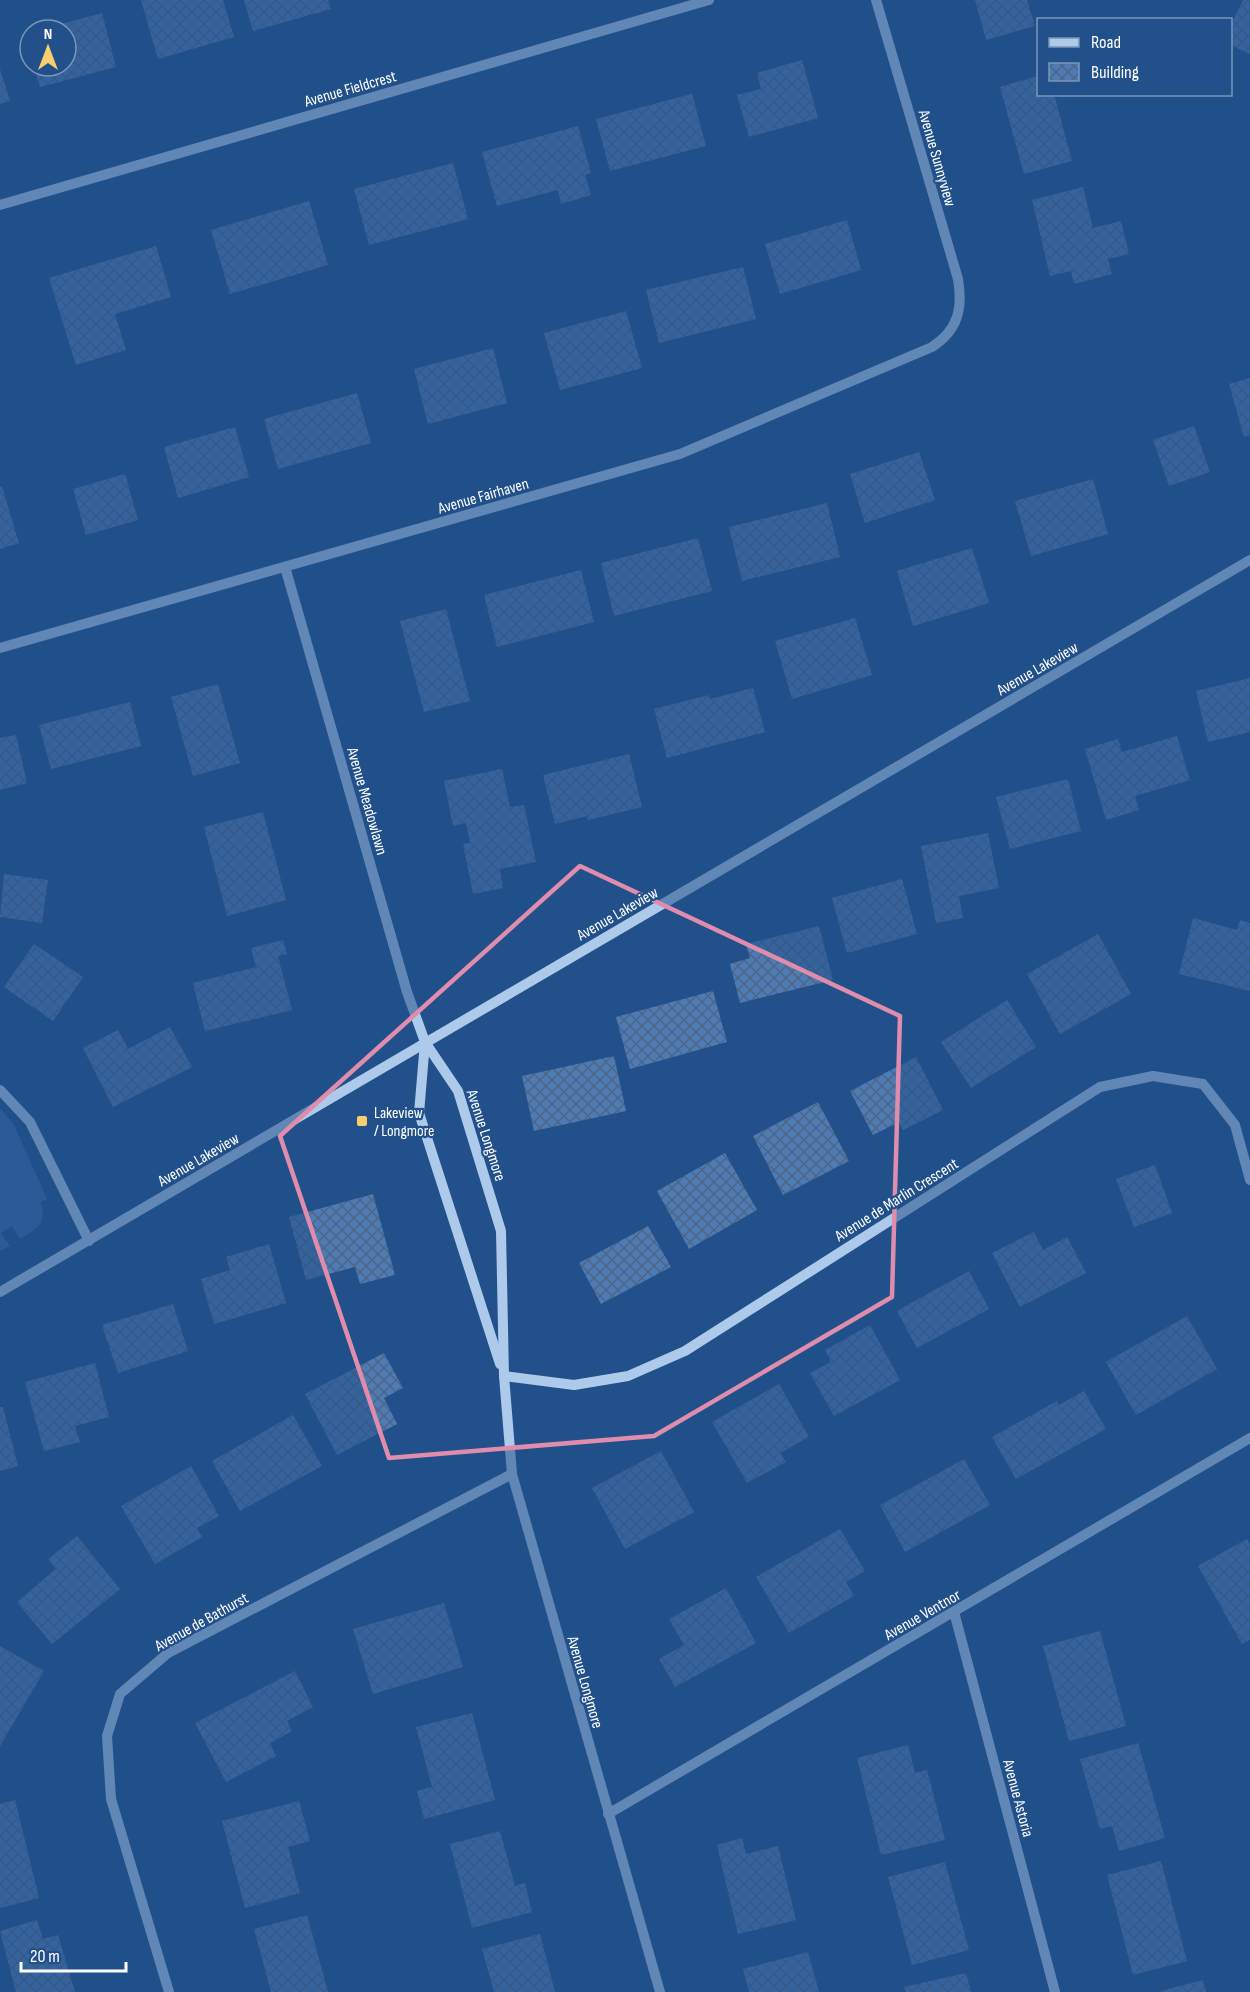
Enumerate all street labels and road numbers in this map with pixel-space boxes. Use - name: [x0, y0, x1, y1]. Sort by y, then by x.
- street label: Avenue Fieldcrest: [301, 67, 399, 112]
- street label: Avenue Sunnyview: [913, 107, 959, 209]
- street label: Avenue Fairhaven: [435, 474, 531, 519]
- street label: Avenue Lakeview: [993, 638, 1082, 701]
- street label: Avenue Meadowlawn: [342, 745, 391, 857]
- street label: Avenue Lakeview: [573, 883, 662, 946]
- street label: Avenue Longmore: [462, 1086, 509, 1184]
- street label: Avenue Lakeview: [154, 1129, 243, 1192]
- street label: Avenue de Marlin Crescent: [831, 1155, 962, 1247]
- street label: Avenue Ventnor: [880, 1586, 965, 1645]
- street label: Avenue de Bathurst: [151, 1589, 252, 1656]
- street label: Avenue Longmore: [562, 1633, 607, 1731]
- street label: Avenue Astoria: [998, 1757, 1037, 1839]

